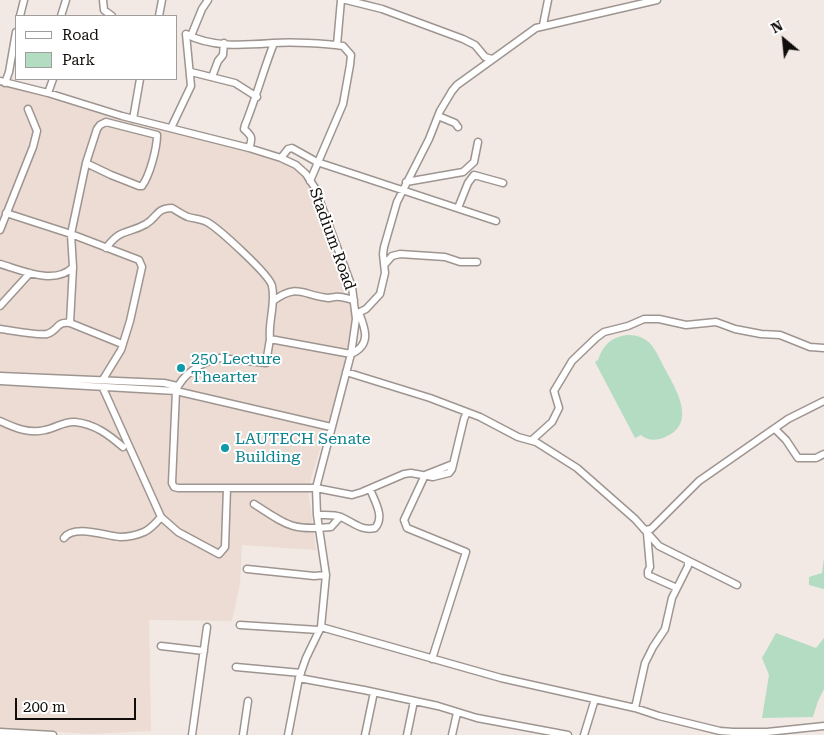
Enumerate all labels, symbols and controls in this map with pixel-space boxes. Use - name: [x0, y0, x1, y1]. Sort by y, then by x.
- legend: [15, 15, 178, 80]
- north arrow: [759, 15, 809, 65]
- text: N: [768, 17, 785, 36]
- text: Road: [62, 26, 99, 44]
- text: Park: [62, 51, 95, 69]
- street label: Stadium Road: [305, 185, 359, 293]
- place label: 250 Lecture Thearter: [191, 349, 281, 387]
- marker: 250 Lecture Thearter: [175, 362, 187, 374]
- place label: LAUTECH Senate Building: [235, 429, 371, 467]
- marker: LAUTECH Senate Building: [219, 442, 231, 454]
- scale bar: [18, 688, 139, 720]
- text: 200 m: [23, 698, 66, 716]

